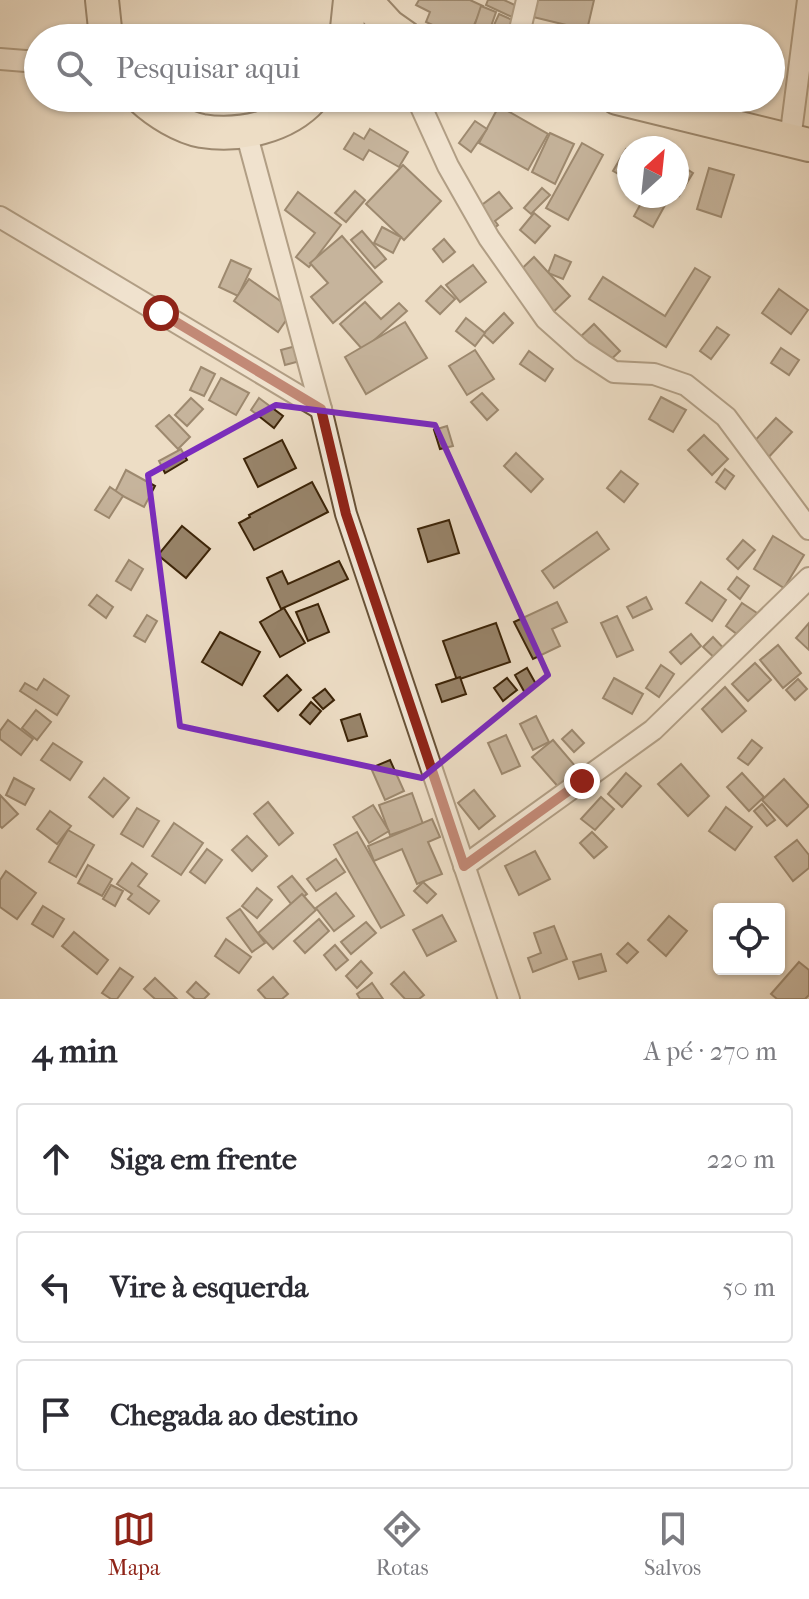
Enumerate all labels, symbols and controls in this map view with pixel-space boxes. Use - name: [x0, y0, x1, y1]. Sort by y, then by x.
- search box: [24, 24, 785, 112]
- icon: search: [52, 46, 96, 90]
- text: Pesquisar aqui: [116, 51, 300, 86]
- north arrow: [617, 136, 689, 208]
- route start: [143, 295, 179, 331]
- route end: [564, 763, 600, 799]
- map controls: [713, 903, 785, 975]
- button: locate: [713, 903, 785, 975]
- text: 4 min: [32, 1031, 117, 1071]
- text: A pé · 270 m: [644, 1036, 777, 1067]
- icon: ahead: [34, 1137, 78, 1181]
- text: Siga em frente: [110, 1142, 297, 1177]
- text: 220 m: [707, 1144, 775, 1175]
- icon: left: [34, 1265, 78, 1309]
- text: Vire à esquerda: [110, 1270, 308, 1305]
- text: 50 m: [722, 1272, 775, 1303]
- icon: arrive: [34, 1393, 78, 1437]
- text: Chegada ao destino: [110, 1398, 358, 1433]
- tab: Mapa: [108, 1507, 160, 1581]
- tab: Rotas: [376, 1507, 429, 1581]
- tab: Salvos: [644, 1507, 701, 1581]

